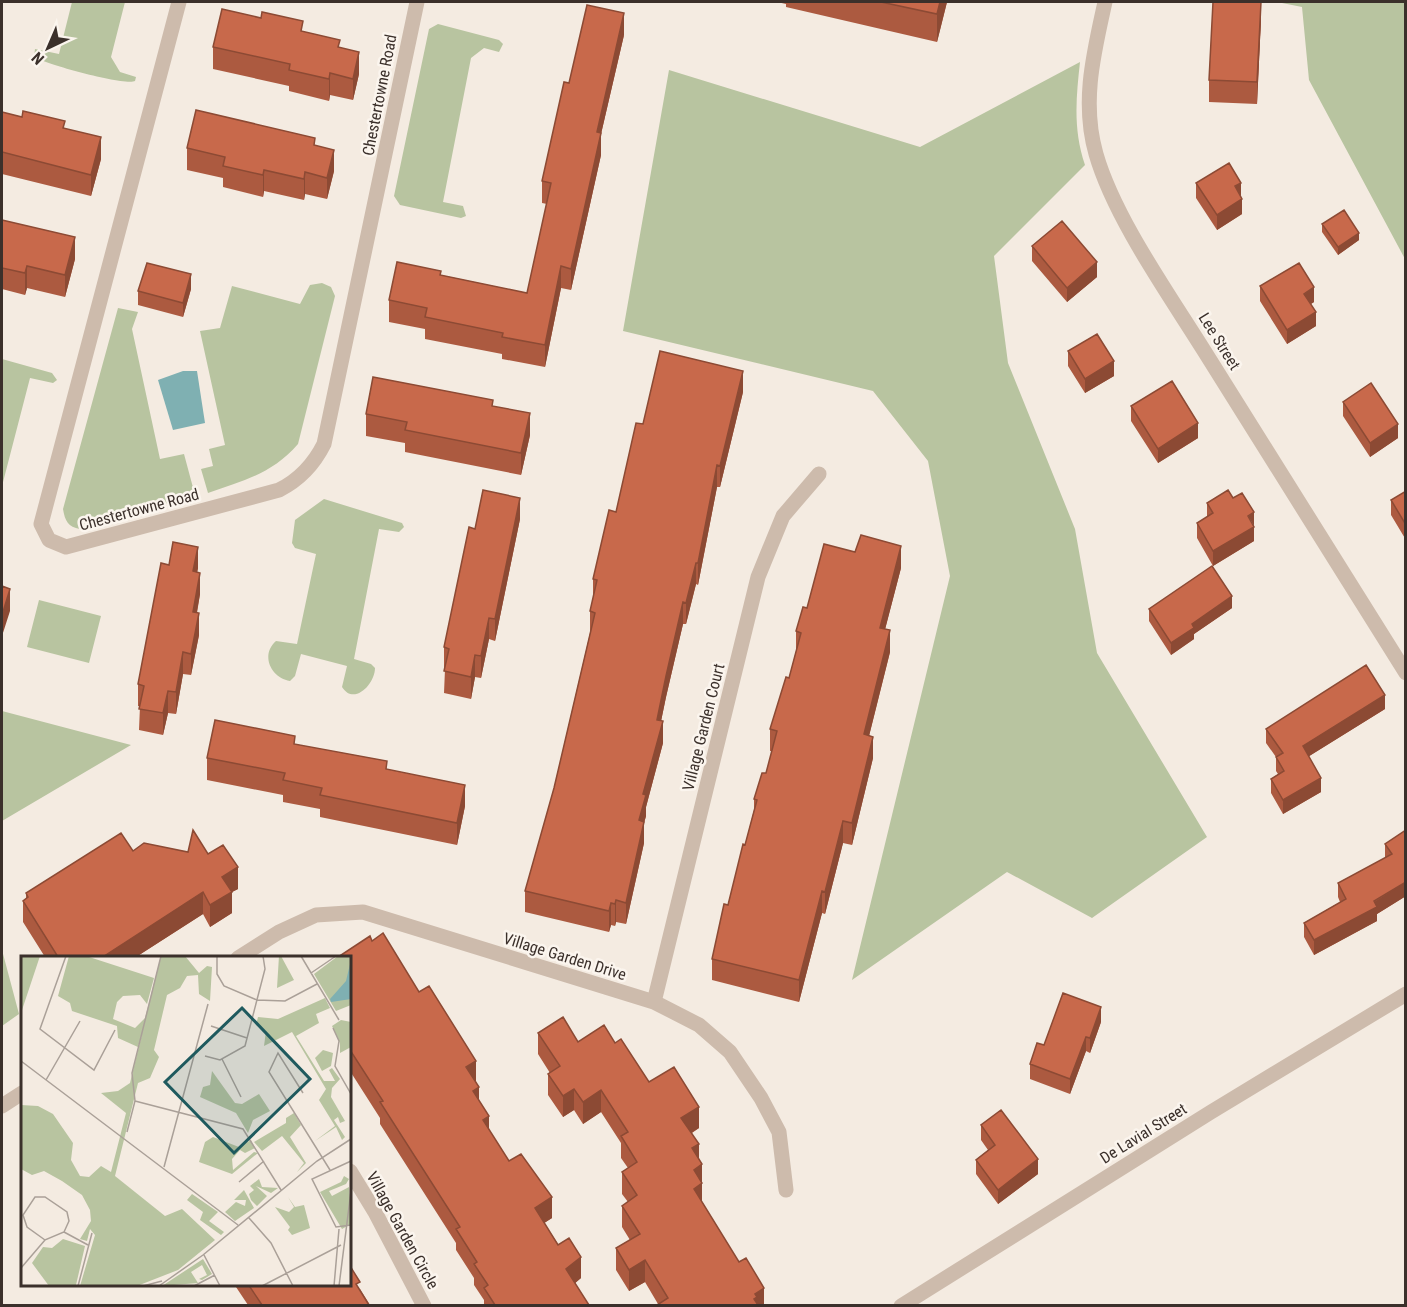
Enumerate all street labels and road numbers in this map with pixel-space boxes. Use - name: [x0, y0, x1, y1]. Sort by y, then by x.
- street label: Chestertowne Road: [358, 33, 401, 157]
- street label: Lee Street: [1195, 309, 1245, 374]
- street label: Chestertowne Road: [77, 484, 201, 535]
- street label: Village Garden Court: [679, 661, 729, 793]
- street label: Village Garden Drive: [501, 929, 629, 984]
- street label: De Lavial Street: [1096, 1099, 1190, 1168]
- street label: Village Garden Circle: [362, 1168, 443, 1292]

